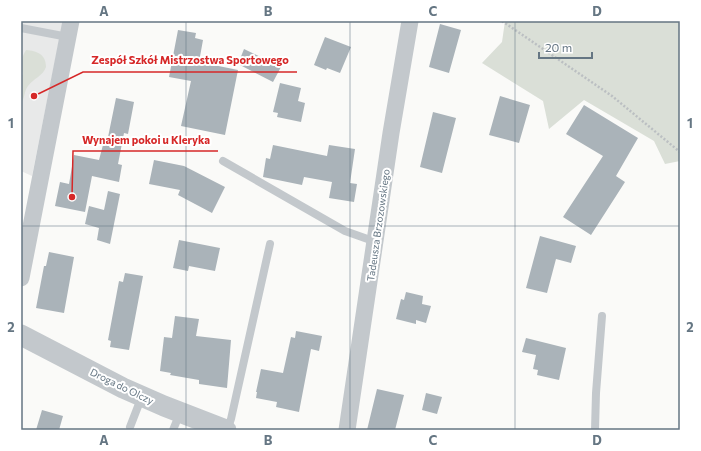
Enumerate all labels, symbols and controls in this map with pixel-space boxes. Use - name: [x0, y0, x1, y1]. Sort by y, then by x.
- text: A: [99, 3, 109, 19]
- text: B: [264, 3, 273, 19]
- text: C: [429, 3, 438, 19]
- text: D: [592, 3, 602, 19]
- scale bar: [539, 34, 592, 60]
- text: 20 m: [545, 40, 572, 54]
- callout: Zespół Szkół Mistrzostwa Sportowego: [83, 49, 297, 72]
- text: Zespół Szkół Mistrzostwa Sportowego: [91, 53, 289, 66]
- text: 1: [8, 115, 14, 131]
- text: 1: [687, 115, 693, 131]
- callout: Wynajem pokoi u Kleryka: [73, 128, 218, 151]
- text: Wynajem pokoi u Kleryka: [82, 133, 210, 146]
- street label: Tadeusza Brzozowskiego: [364, 168, 392, 282]
- text: 2: [7, 319, 15, 335]
- text: 2: [686, 319, 694, 335]
- street label: Droga do Olczy: [88, 365, 156, 407]
- text: A: [99, 432, 109, 448]
- text: B: [264, 432, 273, 448]
- text: C: [429, 432, 438, 448]
- text: D: [592, 432, 602, 448]

